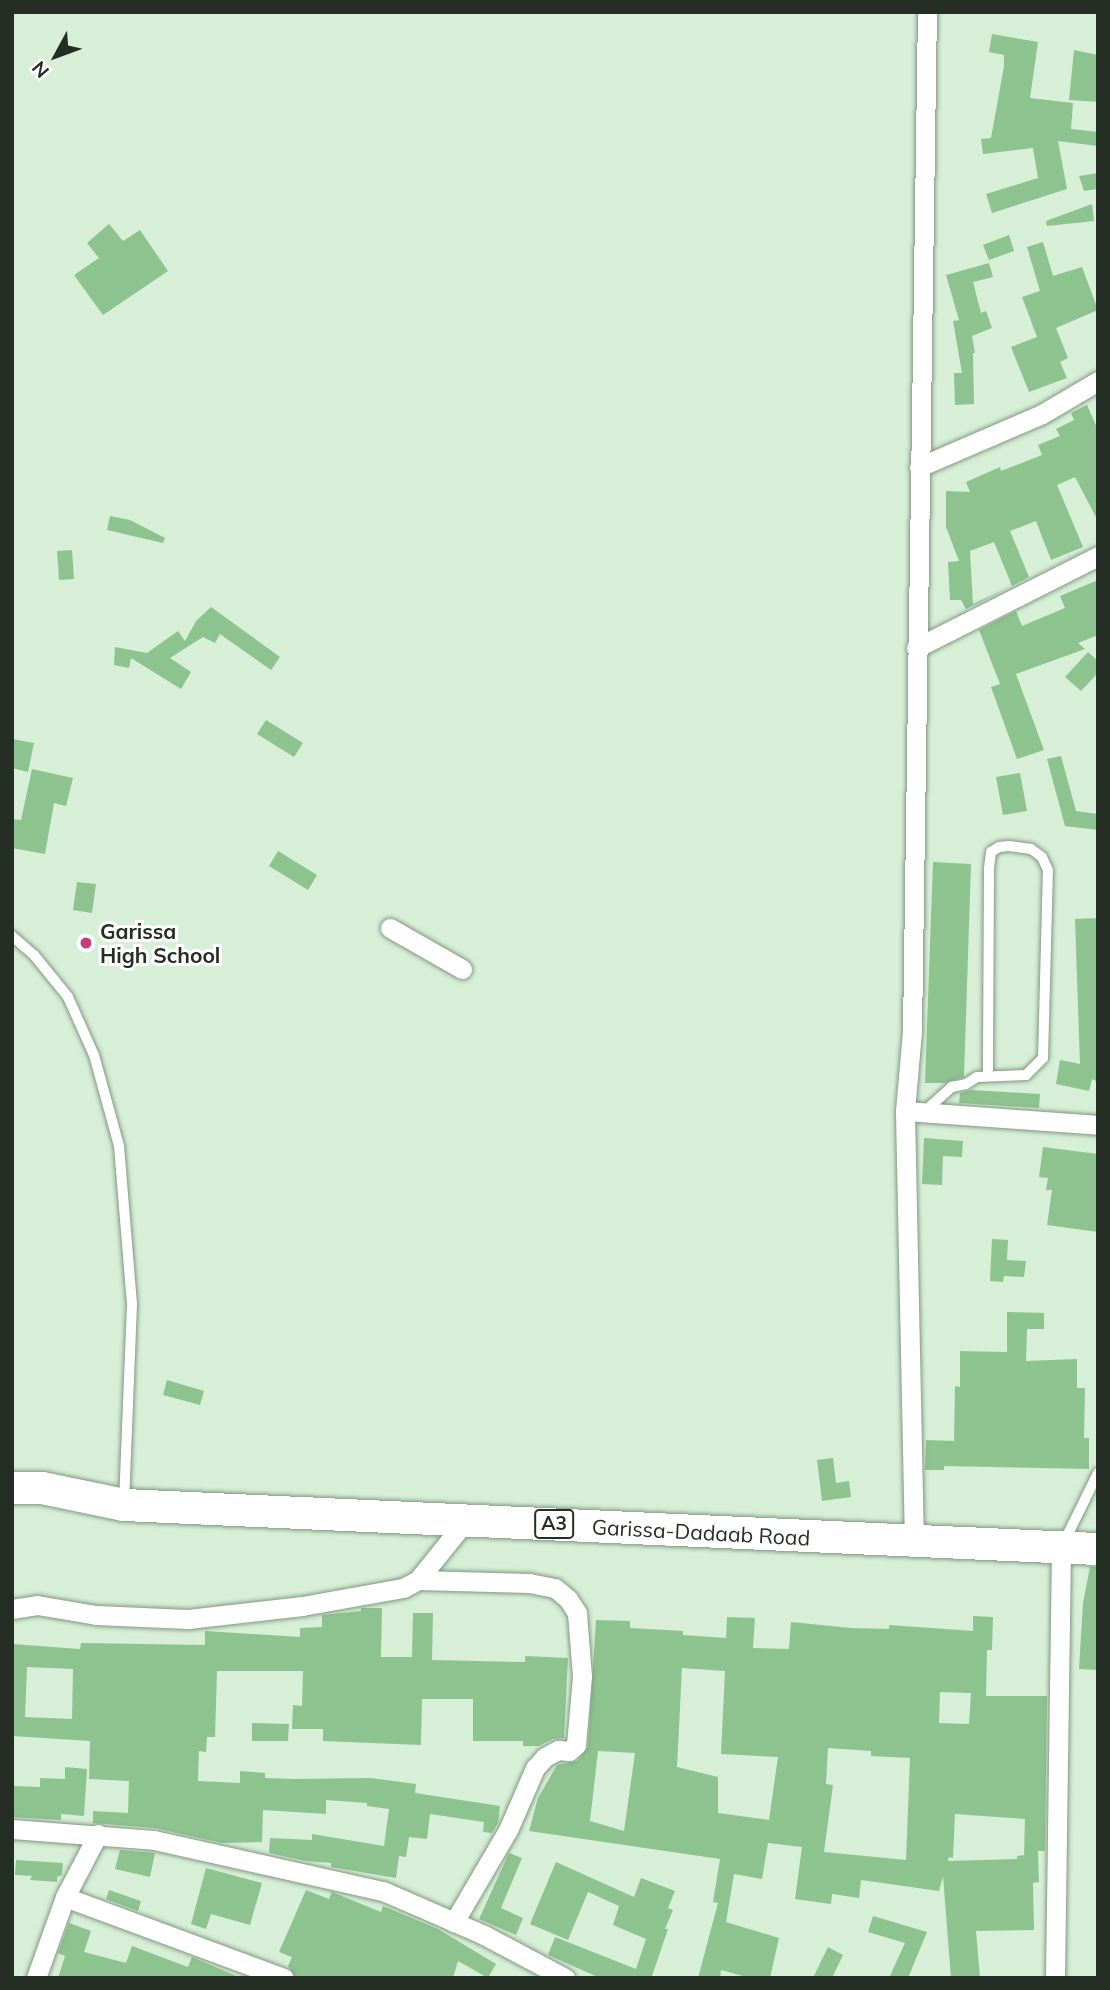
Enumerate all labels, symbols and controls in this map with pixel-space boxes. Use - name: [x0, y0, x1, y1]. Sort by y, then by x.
- north arrow: [21, 21, 91, 91]
- text: N: [26, 56, 54, 83]
- place label: Garissa High School: [100, 918, 220, 968]
- marker: Garissa High School: [78, 935, 94, 951]
- road number: A3: [533, 1508, 575, 1540]
- street label: Garissa-Dadaab Road: [591, 1514, 811, 1550]

